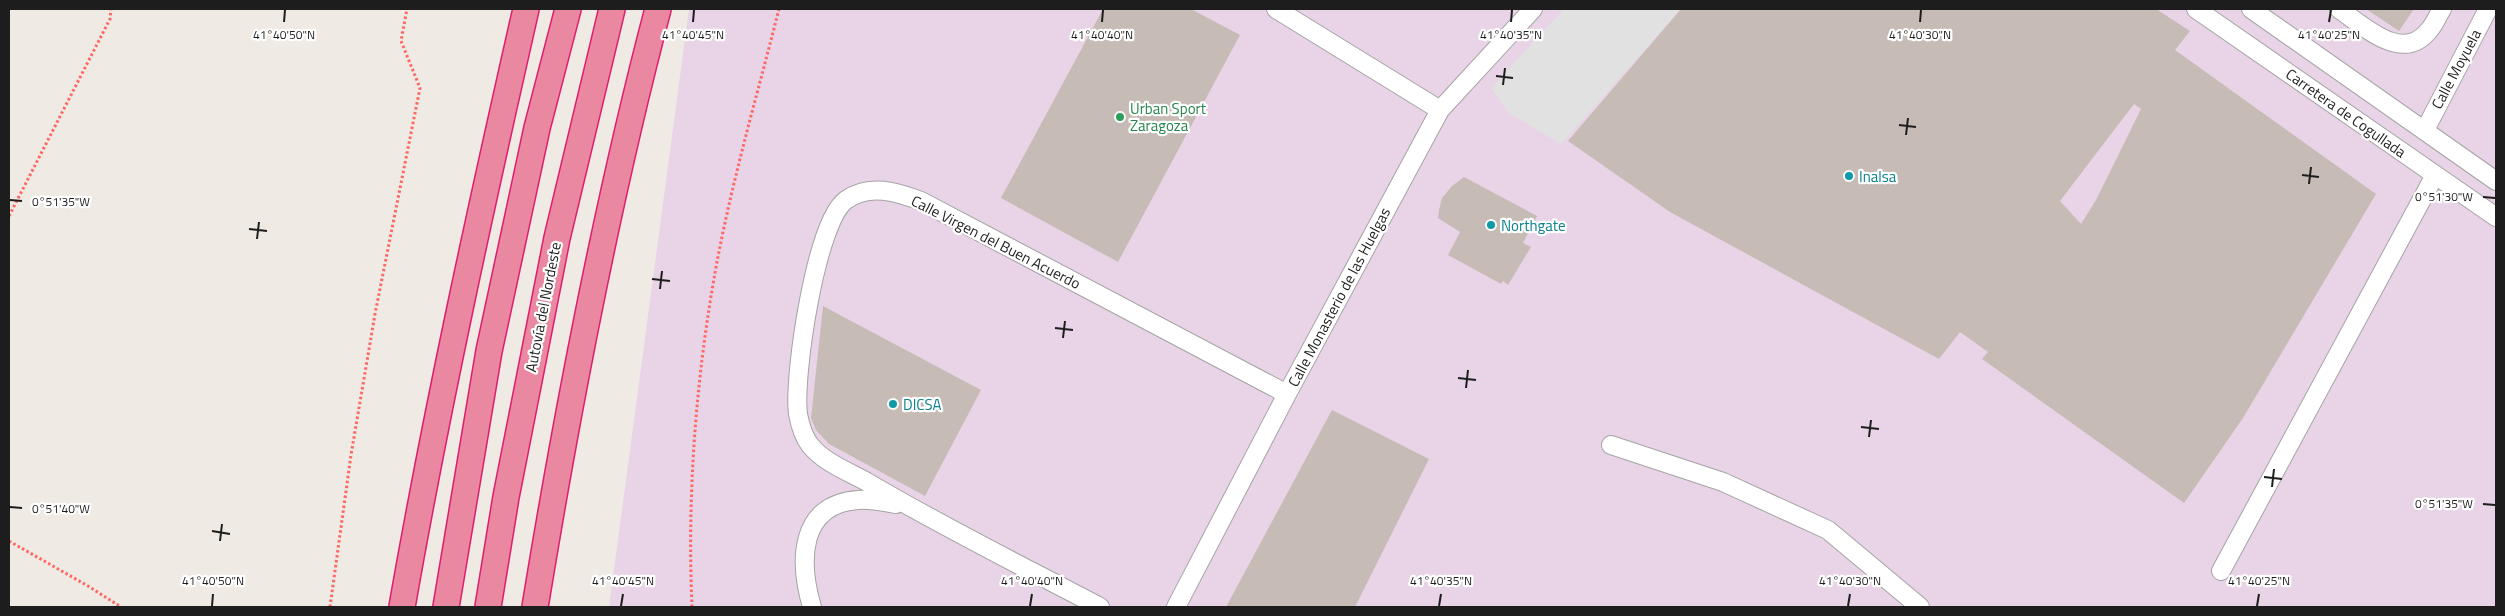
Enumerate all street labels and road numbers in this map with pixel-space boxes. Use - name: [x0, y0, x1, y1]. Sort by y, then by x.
- street label: Calle Moyuela: [2425, 25, 2487, 113]
- street label: Carretera de Cogullada: [2281, 63, 2411, 164]
- street label: Calle Virgen del Buen Acuerdo: [907, 189, 1085, 295]
- street label: Calle Monasterio de las Huelgas: [1282, 203, 1396, 391]
- street label: Autovía del Nordeste: [519, 240, 567, 374]

